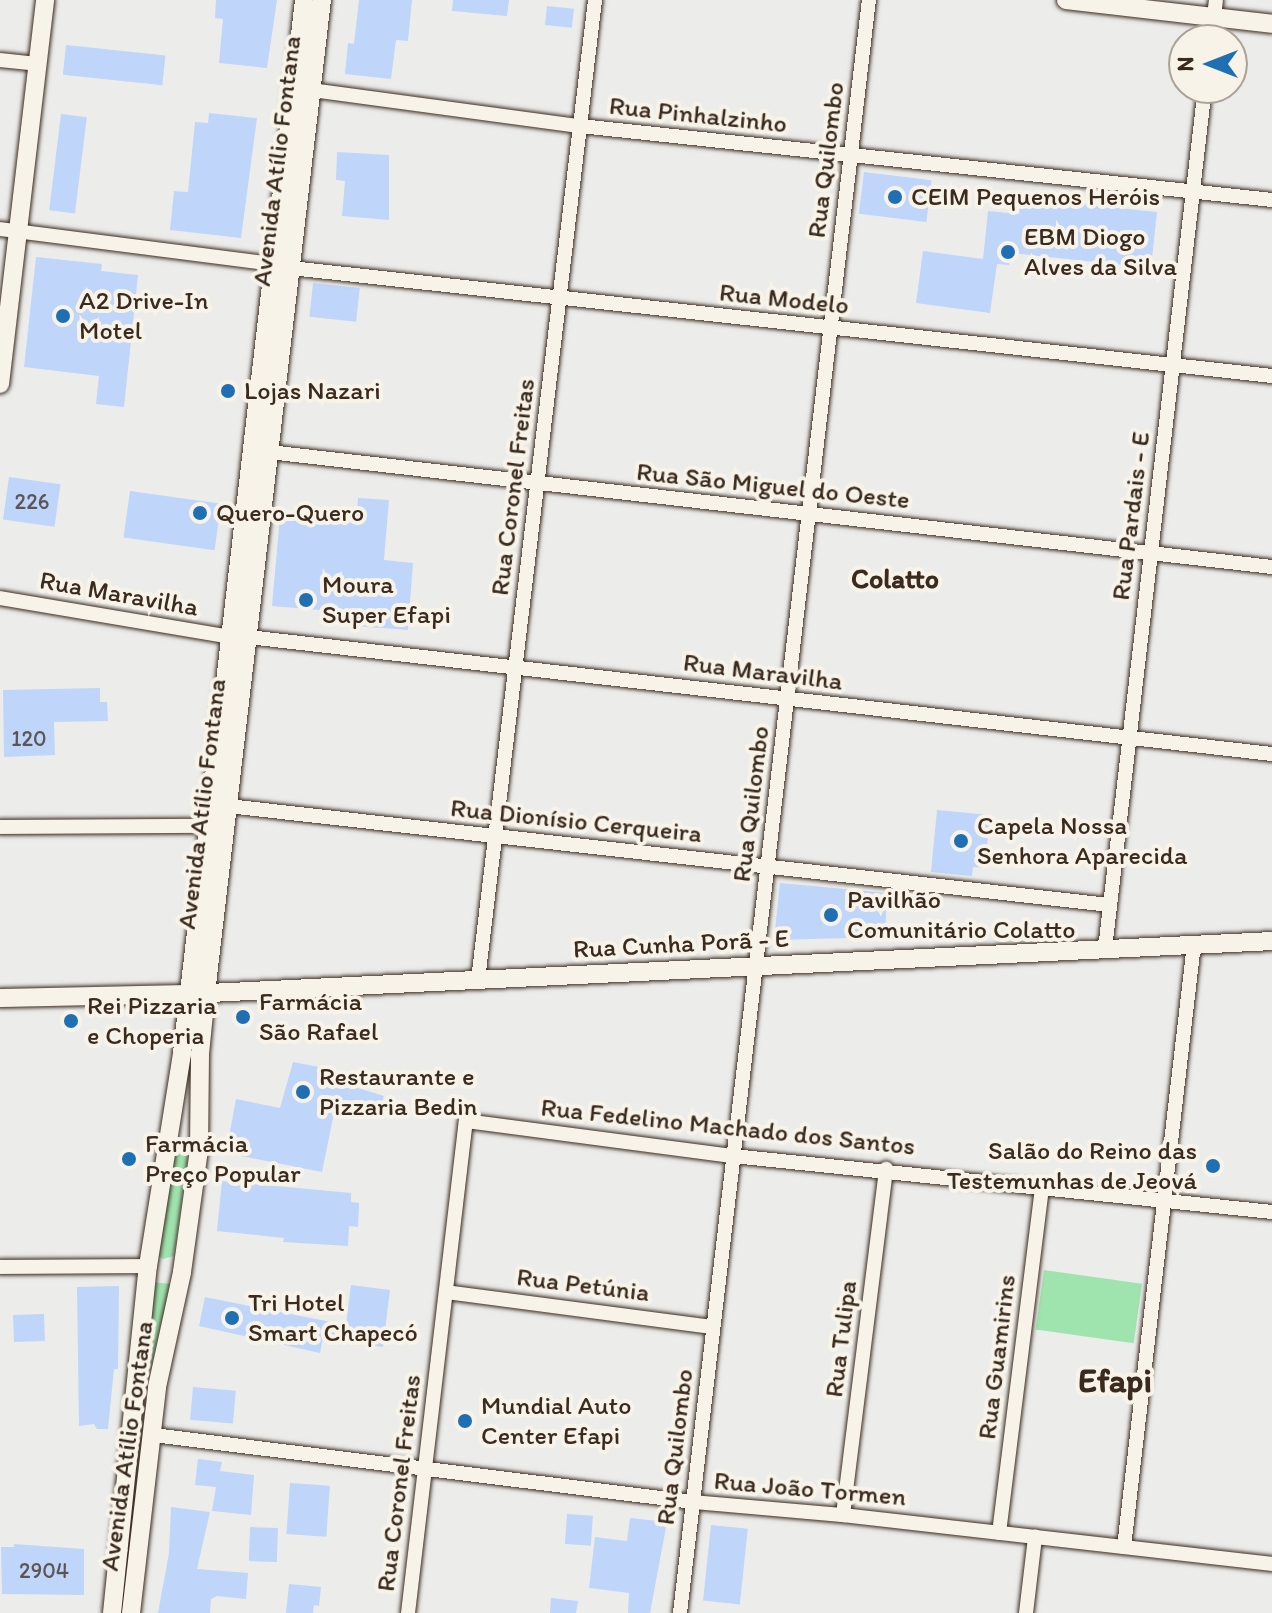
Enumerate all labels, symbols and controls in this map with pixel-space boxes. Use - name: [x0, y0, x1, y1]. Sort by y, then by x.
- north arrow: [1168, 24, 1248, 104]
- street label: Avenida Atílio Fontana: [246, 34, 308, 288]
- text: N: [1172, 57, 1199, 71]
- street label: Rua Quilombo: [801, 80, 851, 240]
- street label: Rua Pinhalzinho: [608, 90, 788, 140]
- place label: CEIM Pequenos Heróis: [911, 181, 1159, 213]
- marker: CEIM Pequenos Heróis: [886, 188, 904, 206]
- place label: EBM Diogo Alves da Silva: [1024, 221, 1177, 282]
- marker: EBM Diogo Alves da Silva: [999, 243, 1017, 261]
- street label: Rua Modelo: [718, 277, 850, 321]
- place label: A2 Drive-In Motel: [79, 285, 209, 346]
- marker: A2 Drive-In Motel: [54, 307, 72, 325]
- place label: Lojas Nazari: [244, 375, 379, 407]
- street label: Rua Coronel Freitas: [484, 376, 542, 598]
- marker: Lojas Nazari: [219, 382, 237, 400]
- street label: Rua Pardais - E: [1105, 431, 1157, 601]
- street label: Rua São Miguel do Oeste: [635, 456, 911, 516]
- house number: 226: [15, 489, 49, 515]
- place label: Quero-Quero: [216, 497, 364, 529]
- marker: Quero-Quero: [191, 504, 209, 522]
- district label: Colatto: [851, 561, 939, 595]
- street label: Rua Maravilha: [38, 565, 200, 623]
- place label: Moura Super Efapi: [322, 569, 449, 630]
- marker: Moura Super Efapi: [297, 591, 315, 609]
- street label: Rua Maravilha: [682, 647, 844, 697]
- street label: Avenida Atílio Fontana: [171, 677, 233, 931]
- street label: Rua Quilombo: [726, 724, 776, 884]
- house number: 120: [11, 726, 47, 752]
- street label: Rua Dionísio Cerqueira: [448, 792, 704, 850]
- place label: Capela Nossa Senhora Aparecida: [977, 810, 1188, 872]
- marker: Capela Nossa Senhora Aparecida: [952, 832, 970, 850]
- place label: Pavilhão Comunitário Colatto: [847, 884, 1075, 946]
- marker: Pavilhão Comunitário Colatto: [822, 906, 840, 924]
- street label: Rua Cunha Porã - E: [573, 923, 789, 965]
- place label: Farmácia São Rafael: [259, 986, 378, 1048]
- place label: Rei Pizzaria e Choperia: [87, 990, 216, 1052]
- marker: Farmácia São Rafael: [234, 1008, 252, 1026]
- marker: Rei Pizzaria e Choperia: [62, 1012, 80, 1030]
- place label: Restaurante e Pizzaria Bedin: [319, 1061, 478, 1122]
- marker: Restaurante e Pizzaria Bedin: [294, 1083, 312, 1101]
- street label: Rua Fedelino Machado dos Santos: [539, 1092, 917, 1162]
- place label: Farmácia Preço Popular: [145, 1128, 300, 1190]
- place label: Salão do Reino das Testemunhas de Jeová: [947, 1135, 1197, 1196]
- marker: Farmácia Preço Popular: [120, 1150, 138, 1168]
- marker: Salão do Reino das Testemunhas de Jeová: [1204, 1157, 1222, 1175]
- street label: Rua Petúnia: [515, 1261, 651, 1309]
- street label: Rua Guamirins: [971, 1273, 1023, 1441]
- street label: Rua Tulipa: [818, 1279, 864, 1399]
- place label: Tri Hotel Smart Chapecó: [248, 1287, 418, 1348]
- marker: Tri Hotel Smart Chapecó: [223, 1309, 241, 1327]
- street label: Avenida Atílio Fontana: [94, 1319, 160, 1573]
- district label: Efapi: [1078, 1361, 1152, 1401]
- street label: Rua Quilombo: [650, 1367, 700, 1527]
- street label: Rua Coronel Freitas: [370, 1372, 428, 1594]
- place label: Mundial Auto Center Efapi: [481, 1390, 632, 1452]
- marker: Mundial Auto Center Efapi: [456, 1412, 474, 1430]
- street label: Rua João Tormen: [714, 1465, 906, 1513]
- house number: 2904: [19, 1558, 69, 1584]

